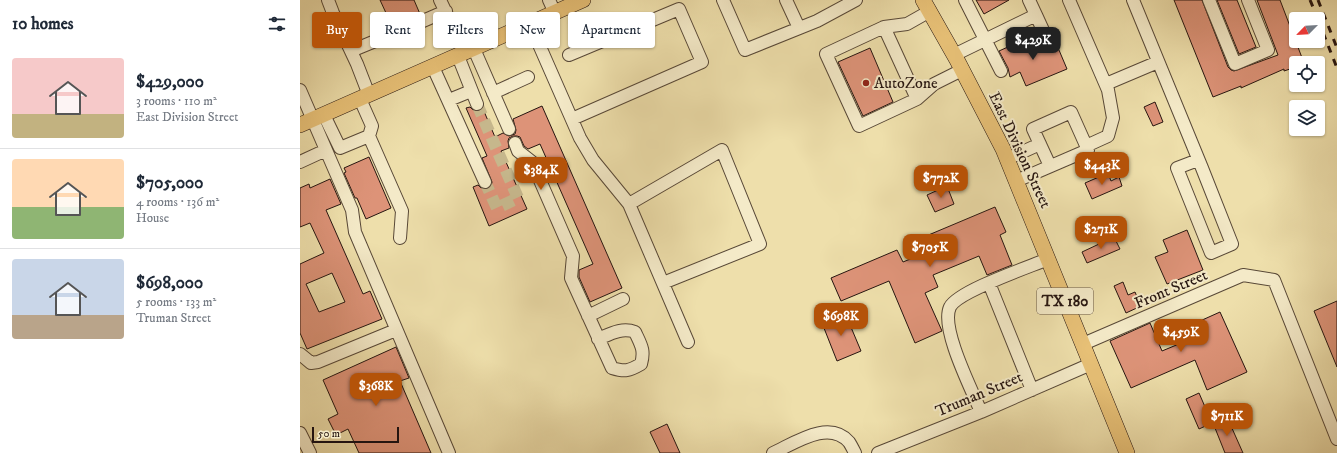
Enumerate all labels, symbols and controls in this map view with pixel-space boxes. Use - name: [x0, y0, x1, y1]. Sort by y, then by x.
- chip: Buy: [312, 12, 362, 48]
- chip: Rent: [370, 12, 425, 48]
- chip: Filters: [433, 12, 498, 48]
- chip: New: [506, 12, 560, 48]
- chip: Apartment: [568, 12, 655, 48]
- north arrow: [1289, 12, 1325, 48]
- map controls: [1289, 12, 1325, 136]
- text: 10 homes: [12, 13, 74, 35]
- icon: filters: [266, 13, 288, 35]
- pin: $429K: [1005, 27, 1061, 61]
- text: $429K: [1015, 32, 1051, 48]
- button: locate: [1289, 56, 1325, 92]
- text: $429,000: [136, 71, 204, 93]
- place label: AutoZone: [874, 73, 938, 93]
- icon: home: [44, 74, 92, 122]
- marker: AutoZone: [861, 78, 871, 88]
- street label: East Division Street: [984, 89, 1056, 211]
- text: 3 rooms · 110 m²: [136, 93, 217, 109]
- button: layers: [1289, 100, 1325, 136]
- text: East Division Street: [136, 109, 238, 125]
- pin: $443K: [1074, 152, 1130, 186]
- pin: $384K: [513, 157, 569, 191]
- text: $443K: [1084, 157, 1120, 173]
- text: $384K: [523, 162, 559, 178]
- pin: $772K: [913, 165, 969, 199]
- text: $772K: [923, 170, 959, 186]
- text: $705,000: [136, 172, 203, 194]
- icon: home: [44, 175, 92, 223]
- text: 4 rooms · 136 m²: [136, 194, 219, 210]
- text: House: [136, 210, 169, 226]
- pin: $271K: [1073, 216, 1129, 250]
- text: $271K: [1084, 221, 1118, 237]
- pin: $705K: [902, 234, 958, 268]
- text: $705K: [912, 239, 948, 255]
- street label: Front Street: [1131, 265, 1211, 313]
- text: $698,000: [136, 272, 203, 294]
- icon: home: [44, 275, 92, 323]
- road number: TX 180: [1037, 288, 1093, 314]
- text: 5 rooms · 133 m²: [136, 294, 216, 310]
- pin: $698K: [813, 303, 869, 337]
- text: $698K: [823, 308, 859, 324]
- text: Truman Street: [136, 310, 211, 326]
- pin: $459K: [1153, 319, 1209, 353]
- text: $459K: [1163, 324, 1199, 340]
- street label: Truman Street: [932, 367, 1026, 421]
- pin: $368K: [348, 373, 404, 407]
- text: $368K: [359, 378, 393, 394]
- pin: $711K: [1199, 403, 1255, 437]
- text: $711K: [1211, 408, 1243, 424]
- scale bar: [312, 425, 399, 444]
- text: 50 m: [318, 427, 340, 441]

